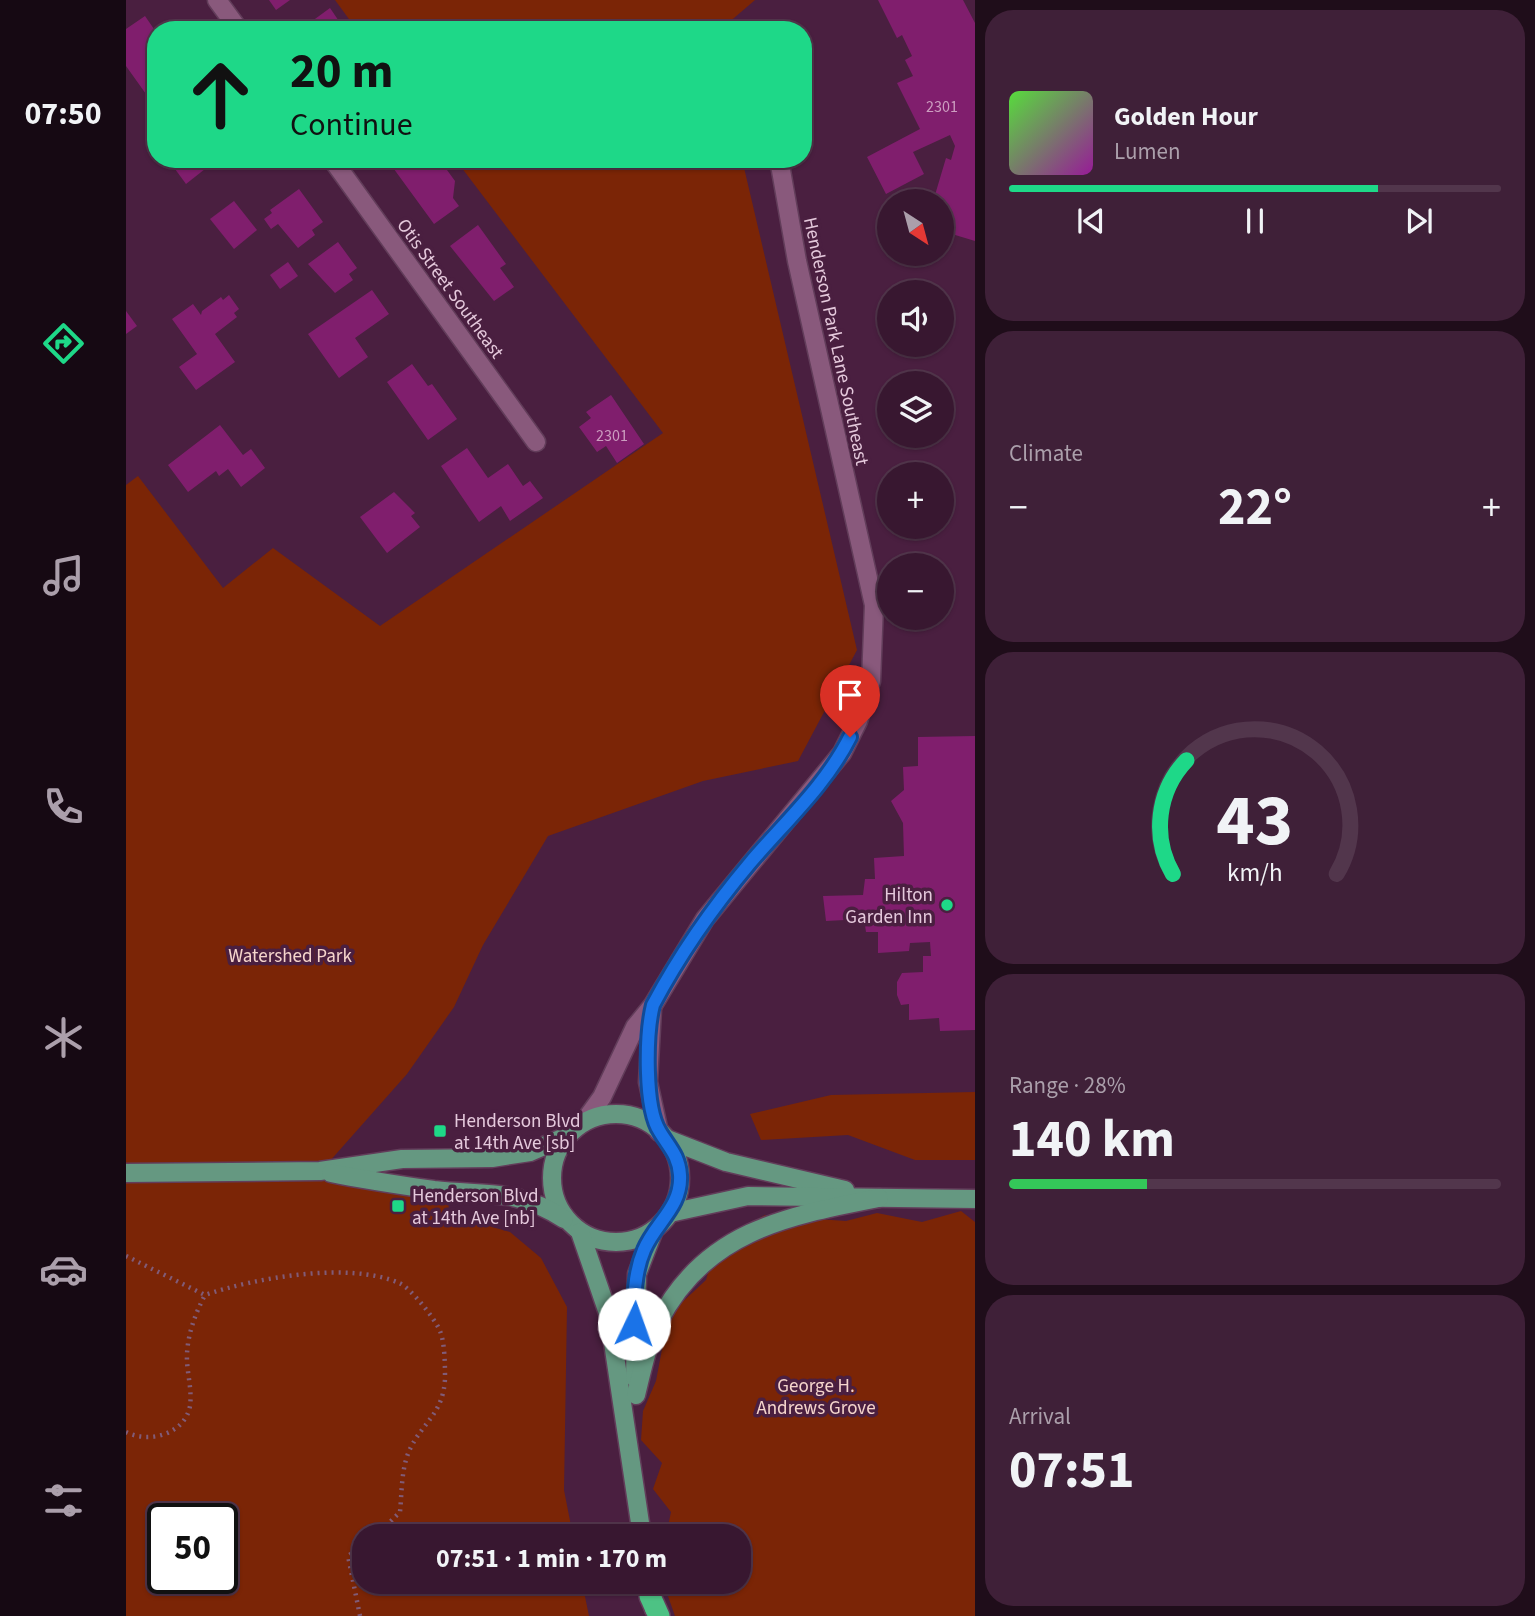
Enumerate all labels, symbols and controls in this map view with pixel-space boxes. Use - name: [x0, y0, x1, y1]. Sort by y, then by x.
- text: 20 m: [290, 37, 394, 107]
- icon: ahead: [175, 49, 266, 140]
- text: 07:50: [24, 91, 102, 137]
- house number: 2301: [926, 96, 958, 118]
- text: Golden Hour: [1114, 98, 1258, 135]
- text: Continue: [290, 102, 413, 148]
- text: Lumen: [1114, 135, 1181, 168]
- north arrow: [877, 189, 954, 266]
- map controls: [877, 189, 954, 630]
- icon: previous: [1072, 202, 1110, 240]
- icon: pause: [1236, 202, 1274, 240]
- icon: next: [1400, 202, 1438, 240]
- street label: Otis Street Southeast: [390, 213, 510, 365]
- street label: Henderson Park Lane Southeast: [796, 215, 875, 468]
- button: sound: [877, 280, 954, 357]
- icon: directions: [39, 319, 88, 368]
- button: layers: [877, 371, 954, 448]
- house number: 2301: [596, 425, 628, 447]
- text: Climate: [1009, 437, 1083, 470]
- button: +: [877, 462, 954, 539]
- text: 22°: [1218, 471, 1292, 545]
- text: −: [1009, 481, 1028, 535]
- text: +: [1482, 481, 1501, 535]
- icon: music: [39, 551, 88, 600]
- button: −: [877, 553, 954, 630]
- pin: [820, 665, 880, 737]
- icon: arrive: [831, 676, 869, 714]
- text: 43: [1217, 769, 1293, 873]
- icon: phone: [39, 782, 88, 831]
- text: km/h: [1227, 855, 1283, 891]
- place label: Hilton Garden Inn: [845, 882, 933, 931]
- marker: Hilton Garden Inn: [939, 897, 955, 913]
- park label: Watershed Park: [228, 943, 352, 970]
- icon: climate: [39, 1013, 88, 1062]
- text: Range · 28%: [1009, 1069, 1126, 1102]
- text: 140 km: [1009, 1103, 1175, 1177]
- place label: Henderson Blvd at 14th Ave [sb]: [454, 1108, 581, 1157]
- marker: Henderson Blvd at 14th Ave [sb]: [432, 1123, 448, 1139]
- place label: Henderson Blvd at 14th Ave [nb]: [412, 1183, 539, 1232]
- marker: Henderson Blvd at 14th Ave [nb]: [390, 1198, 406, 1214]
- icon: car: [39, 1245, 88, 1294]
- position arrow: [597, 1287, 671, 1361]
- park label: George H. Andrews Grove: [756, 1373, 876, 1422]
- text: Arrival: [1009, 1400, 1071, 1433]
- text: 07:51: [1009, 1434, 1134, 1508]
- icon: filters: [39, 1476, 88, 1525]
- speed limit sign: 50: [147, 1503, 238, 1594]
- text: 07:51 · 1 min · 170 m: [436, 1540, 667, 1577]

